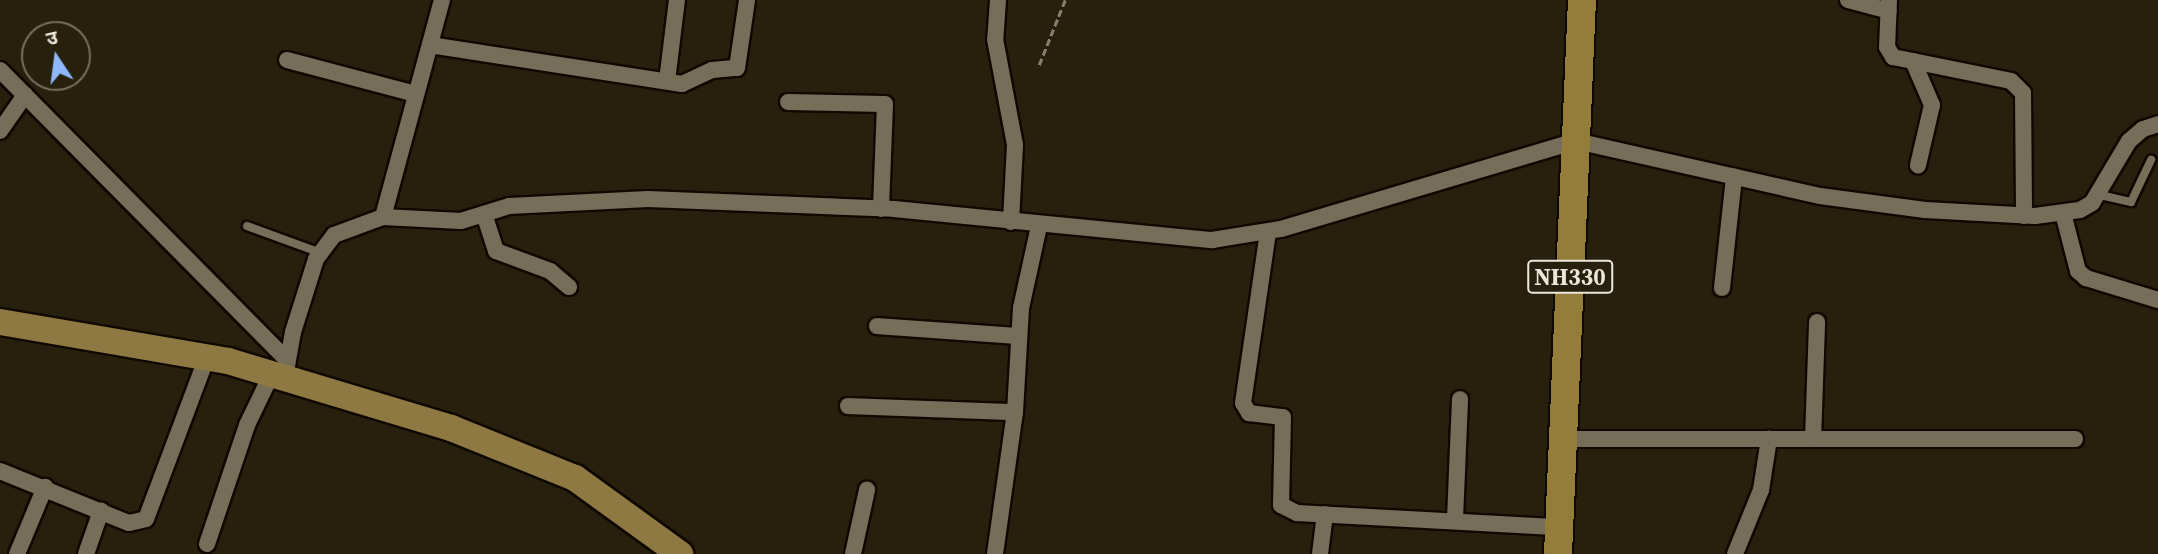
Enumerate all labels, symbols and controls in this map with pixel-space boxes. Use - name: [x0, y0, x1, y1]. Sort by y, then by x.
- north arrow: [21, 21, 91, 91]
- text: उ: [43, 24, 60, 51]
- road number: NH330: [1526, 258, 1614, 296]

